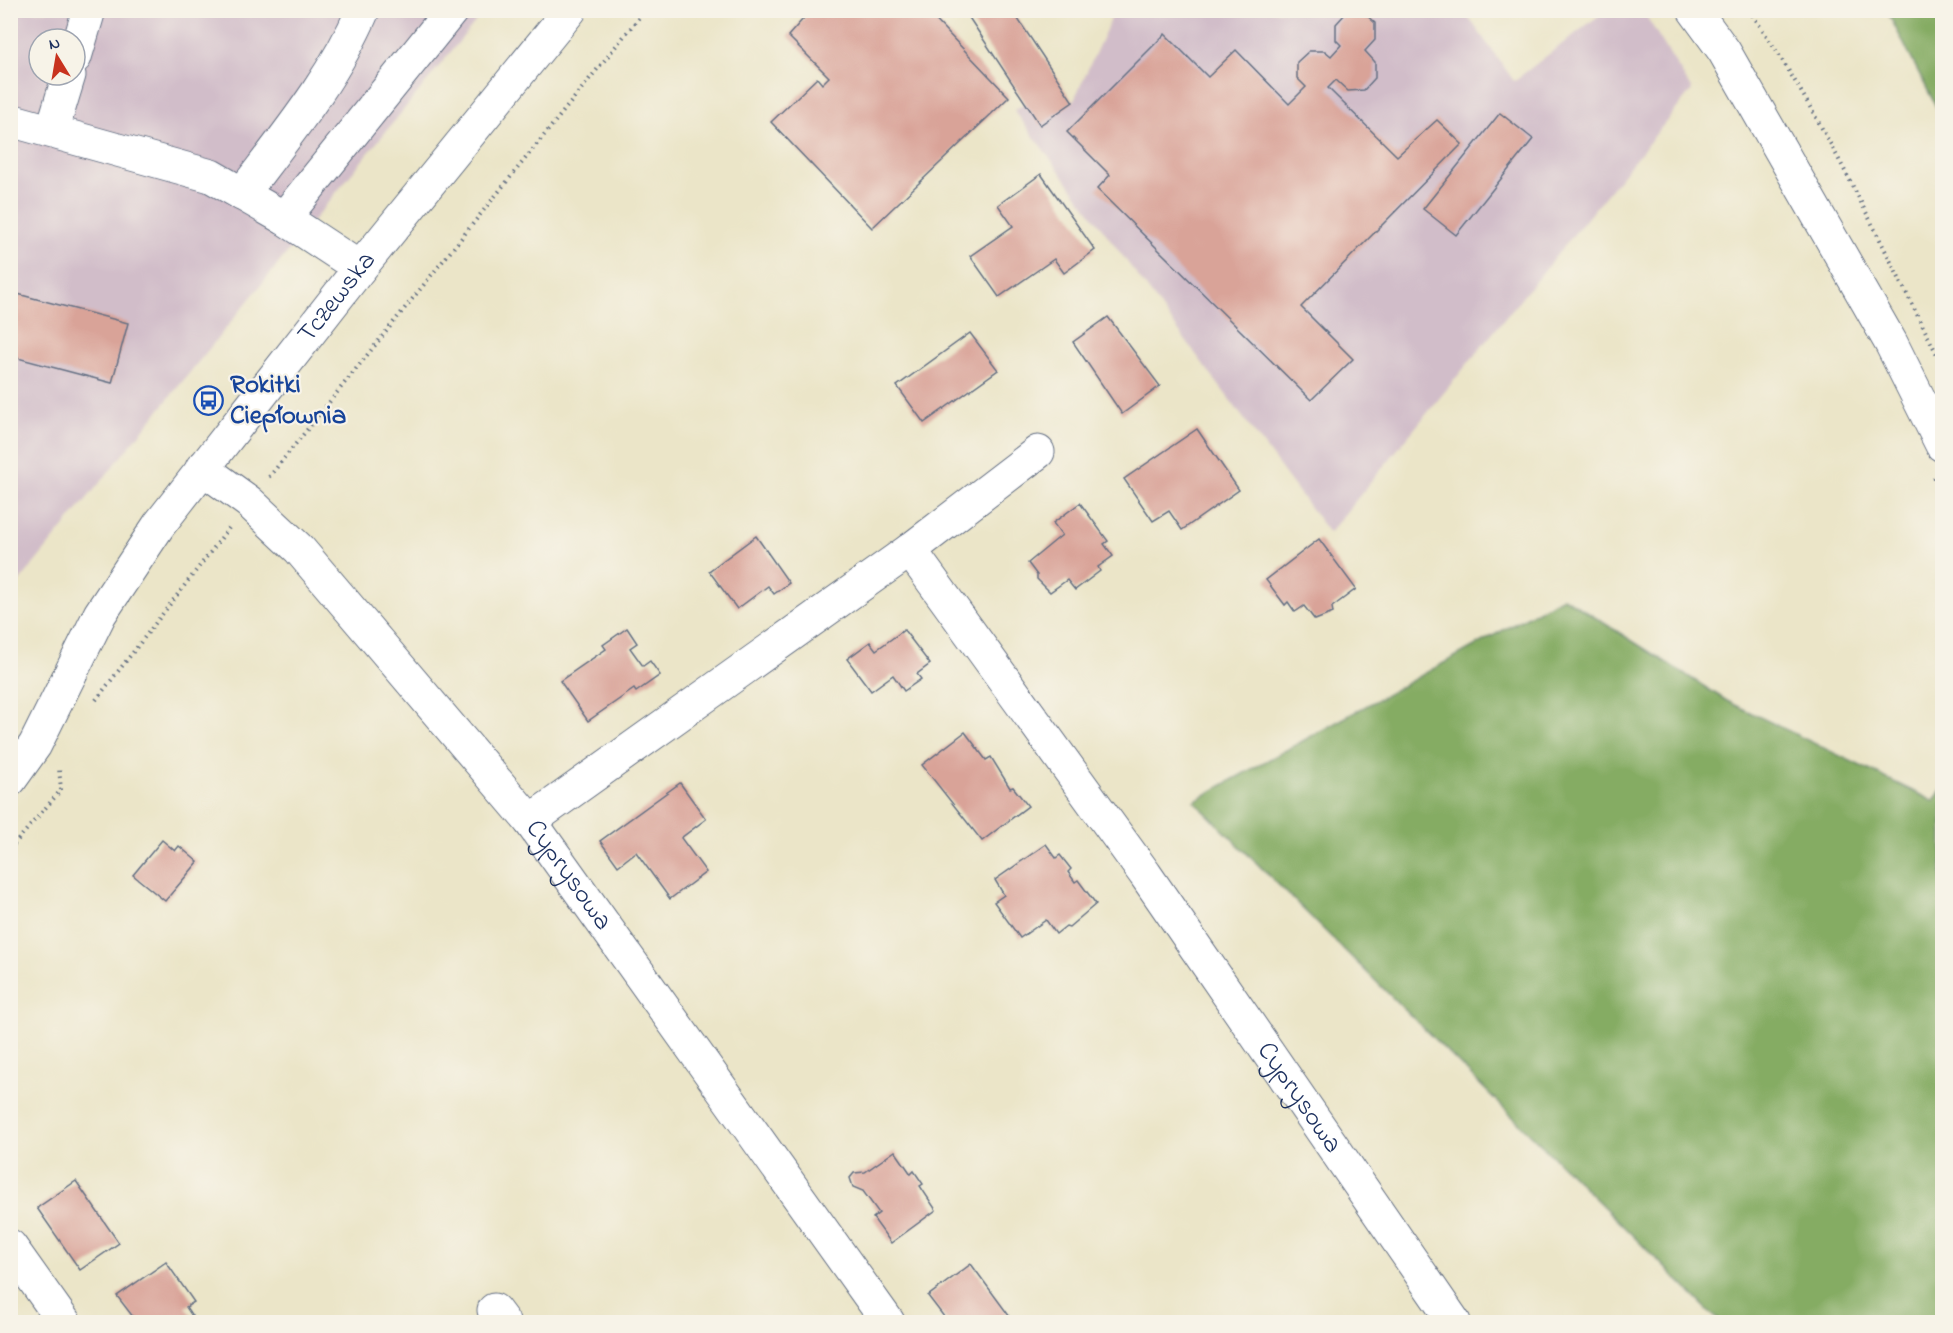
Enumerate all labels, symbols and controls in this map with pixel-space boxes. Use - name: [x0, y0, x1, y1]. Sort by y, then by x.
- north arrow: [27, 27, 87, 87]
- text: N: [47, 31, 62, 57]
- street label: Tczewska: [288, 243, 386, 352]
- place label: Rokitki Ciepłownia: [230, 366, 346, 436]
- bus stop icon: Rokitki Ciepłownia: [193, 385, 225, 417]
- street label: Cyprysowa: [516, 812, 622, 939]
- street label: Cyprysowa: [1247, 1034, 1352, 1161]

